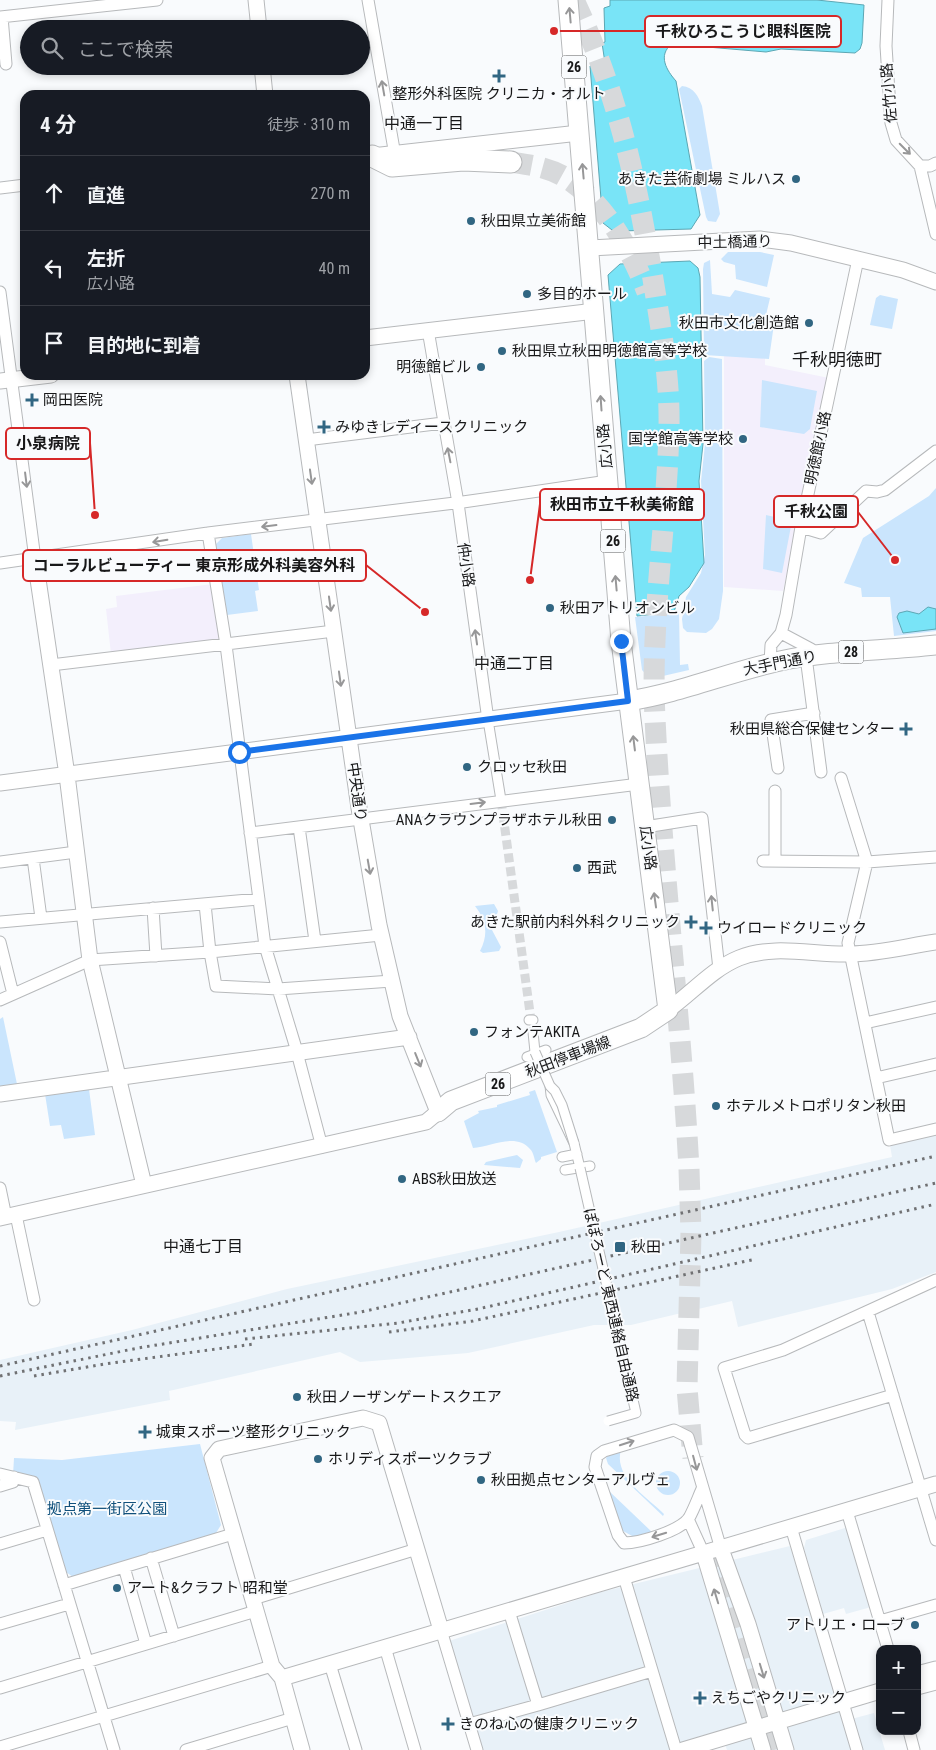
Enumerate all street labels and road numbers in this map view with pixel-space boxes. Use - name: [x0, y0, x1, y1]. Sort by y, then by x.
- road number: 26: [562, 56, 586, 78]
- street label: 佐竹小路: [877, 62, 901, 124]
- street label: 中土橋通り: [697, 232, 773, 252]
- street label: 明徳館小路: [801, 409, 835, 487]
- street label: 広小路: [594, 423, 616, 469]
- road number: 26: [600, 530, 626, 552]
- street label: 仲小路: [454, 541, 478, 589]
- road number: 28: [838, 640, 864, 664]
- street label: 大手門通り: [741, 647, 819, 679]
- street label: 中央通り: [344, 761, 370, 823]
- street label: 広小路: [636, 824, 660, 872]
- street label: 秋田停車場線: [523, 1032, 613, 1082]
- road number: 26: [486, 1072, 510, 1096]
- street label: ぽぽろーど 東西連絡自由通路: [580, 1206, 642, 1404]

